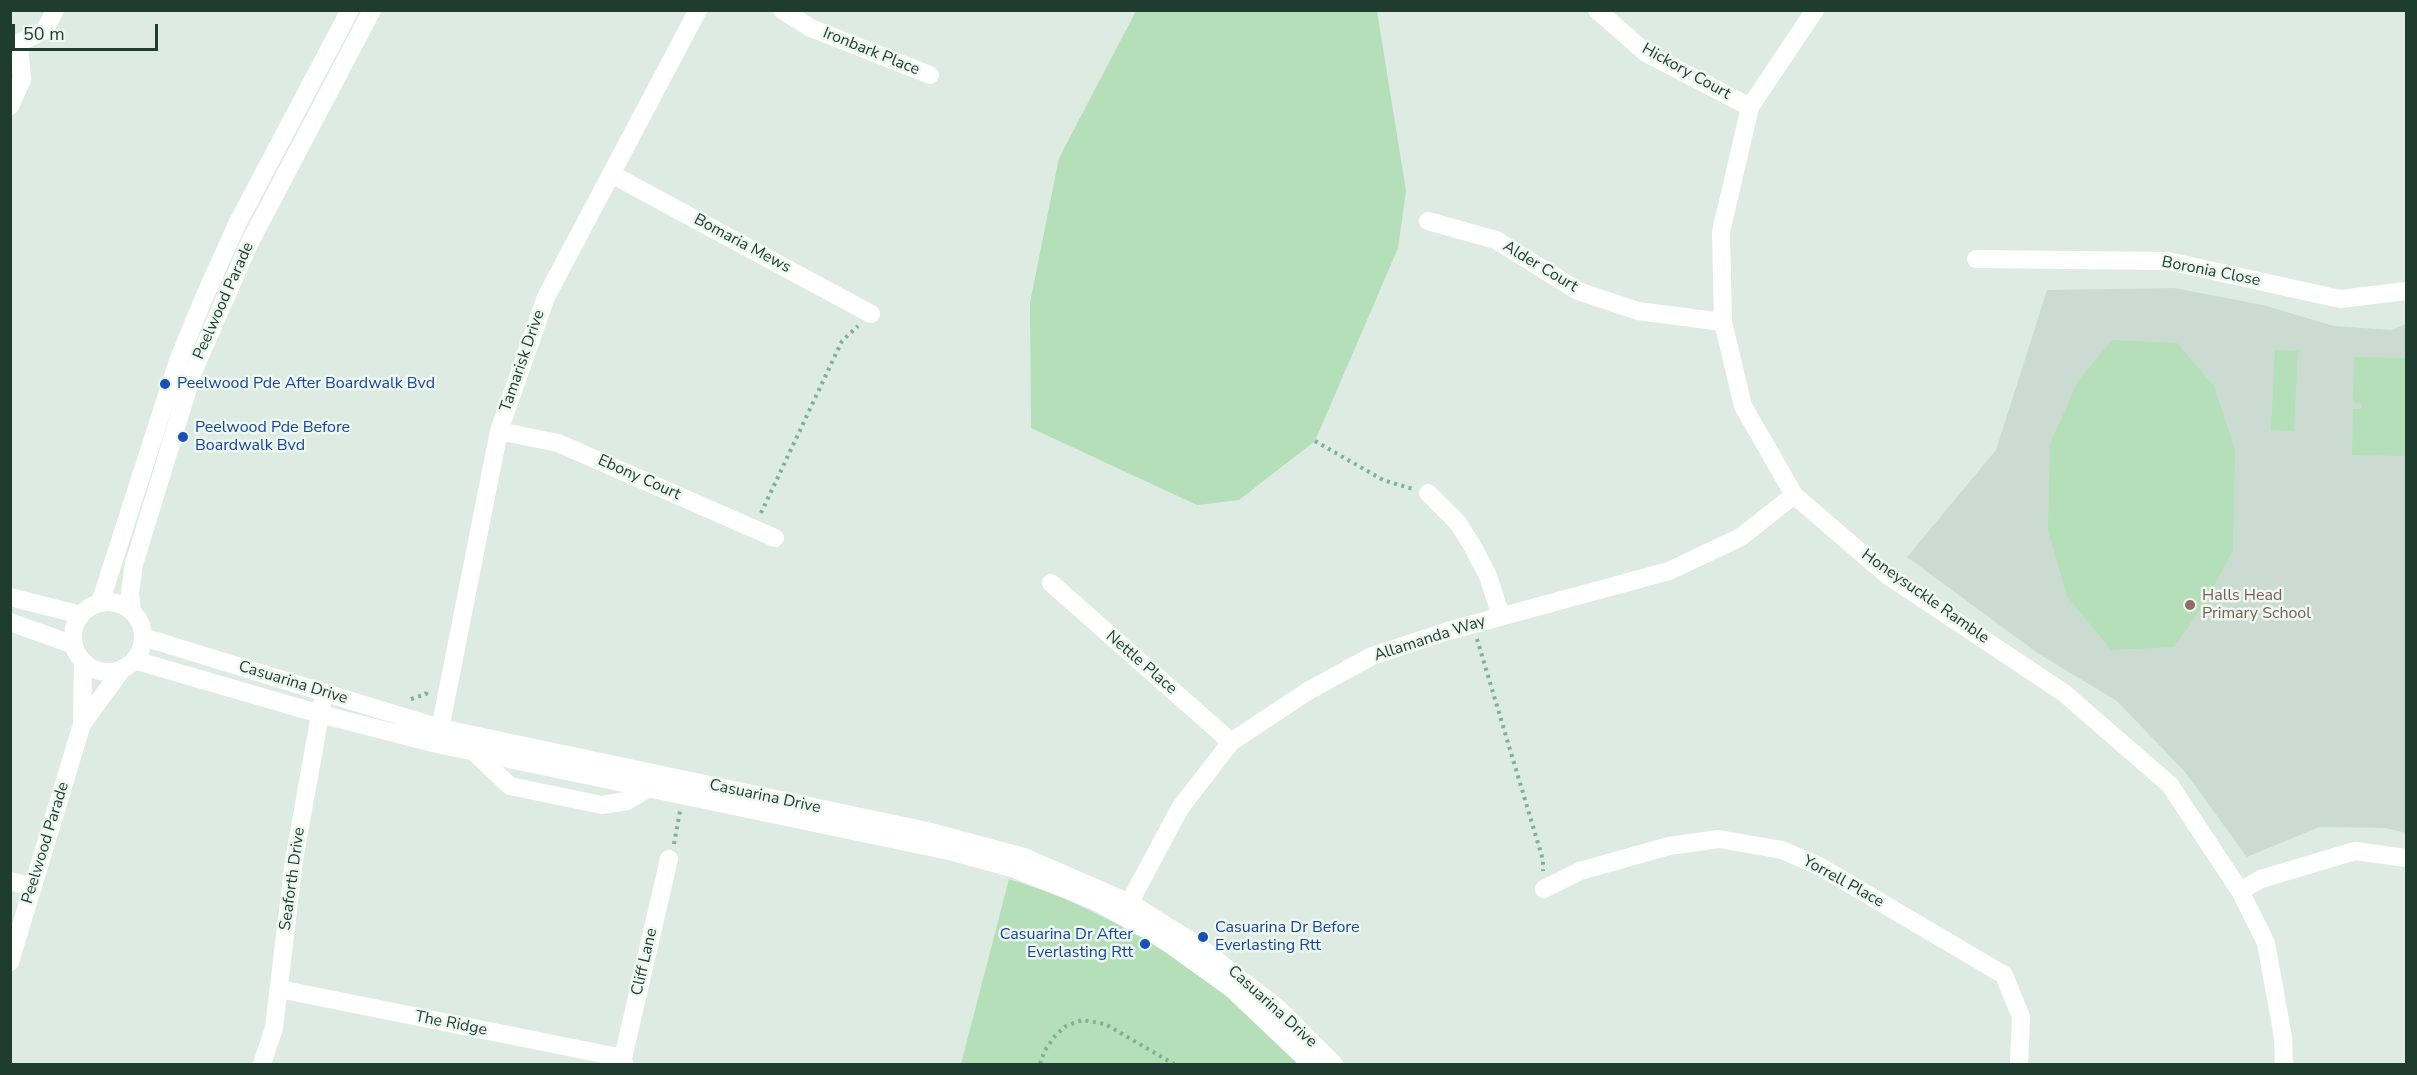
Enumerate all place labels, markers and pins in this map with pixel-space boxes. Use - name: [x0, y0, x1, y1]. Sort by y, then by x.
- place label: Peelwood Pde After Boardwalk Bvd: [177, 374, 435, 394]
- marker: Peelwood Pde After Boardwalk Bvd: [158, 377, 172, 391]
- place label: Peelwood Pde Before Boardwalk Bvd: [195, 418, 350, 456]
- marker: Peelwood Pde Before Boardwalk Bvd: [176, 430, 190, 444]
- place label: Halls Head Primary School: [2202, 586, 2311, 624]
- marker: Halls Head Primary School: [2183, 598, 2197, 612]
- place label: Casuarina Dr Before Everlasting Rtt: [1215, 918, 1359, 956]
- place label: Casuarina Dr After Everlasting Rtt: [1000, 925, 1133, 963]
- marker: Casuarina Dr Before Everlasting Rtt: [1196, 930, 1210, 944]
- marker: Casuarina Dr After Everlasting Rtt: [1138, 937, 1152, 951]

